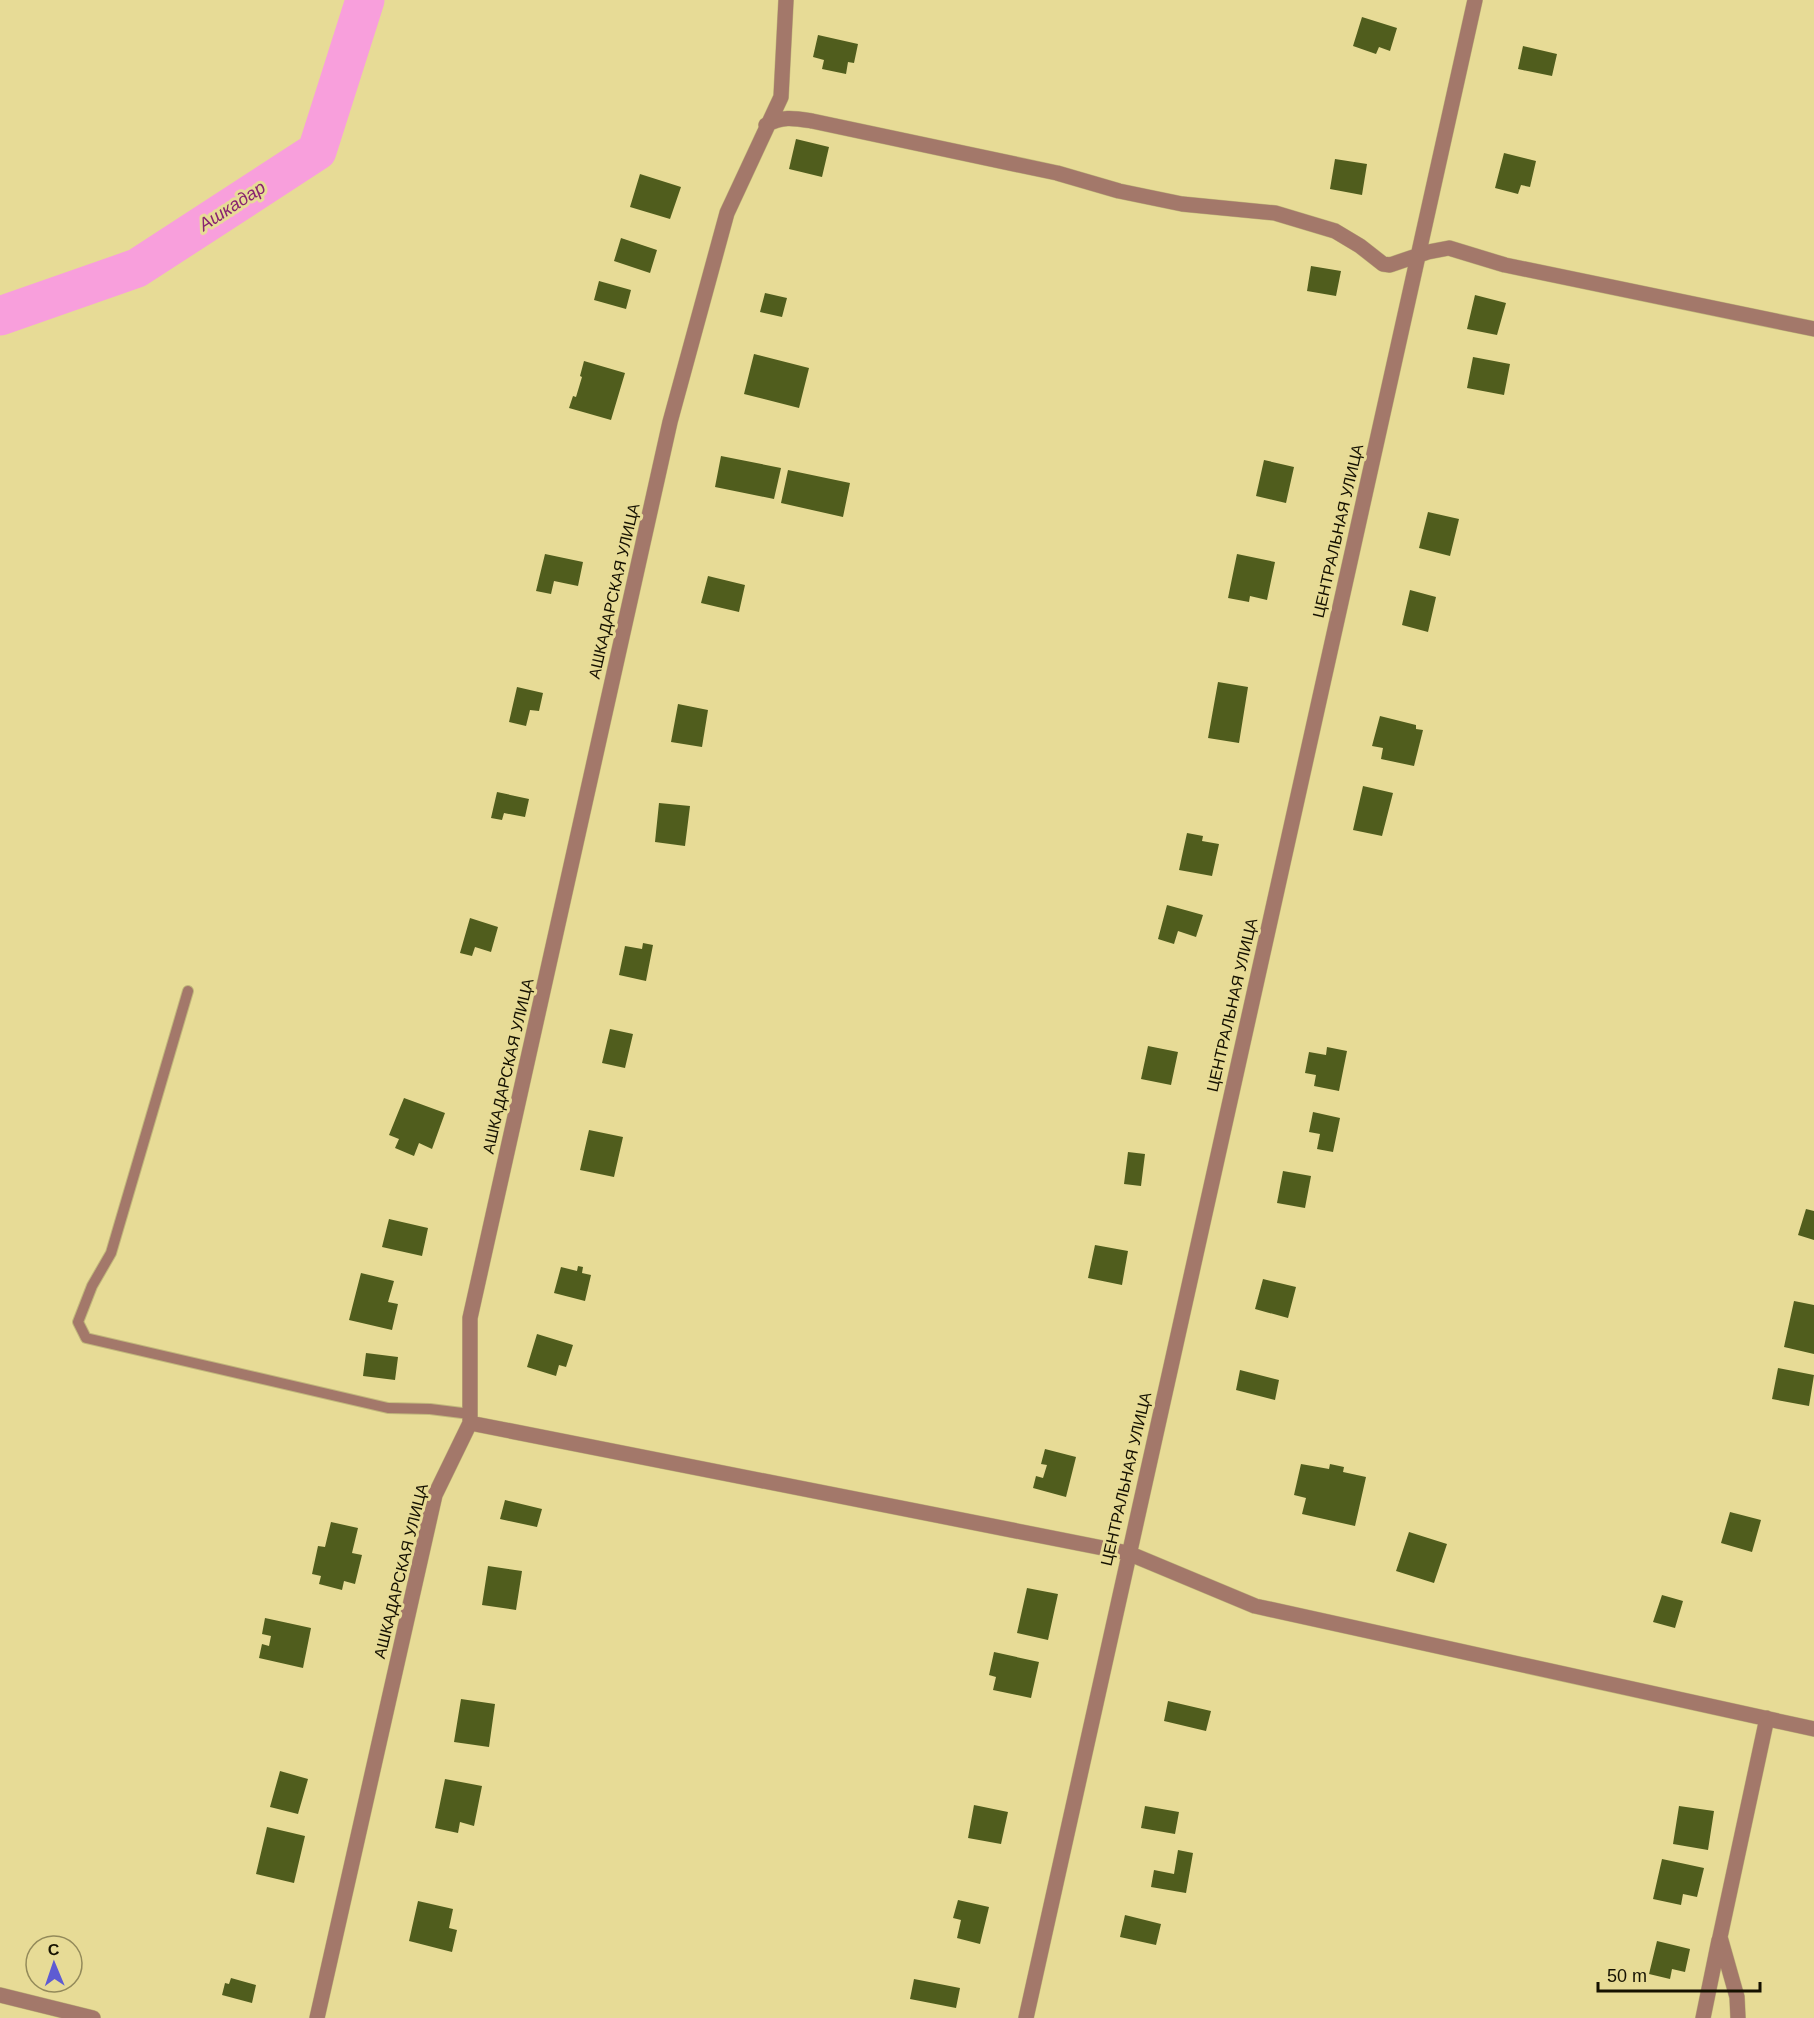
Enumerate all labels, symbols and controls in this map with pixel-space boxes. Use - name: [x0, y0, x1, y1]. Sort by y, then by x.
- water label: Ашкадар: [194, 177, 269, 235]
- street label: ЦЕНТРАЛЬНАЯ УЛИЦА: [1310, 442, 1366, 620]
- street label: АШКАДАРСКАЯ УЛИЦА: [586, 501, 643, 680]
- street label: ЦЕНТРАЛЬНАЯ УЛИЦА: [1204, 916, 1260, 1094]
- street label: АШКАДАРСКАЯ УЛИЦА: [480, 976, 537, 1155]
- street label: ЦЕНТРАЛЬНАЯ УЛИЦА: [1098, 1390, 1154, 1568]
- street label: АШКАДАРСКАЯ УЛИЦА: [371, 1482, 431, 1660]
- north arrow: [24, 1934, 84, 1994]
- text: С: [47, 1941, 60, 1958]
- scale bar: [1598, 1955, 1760, 1993]
- text: 50 m: [1607, 1966, 1647, 1986]

